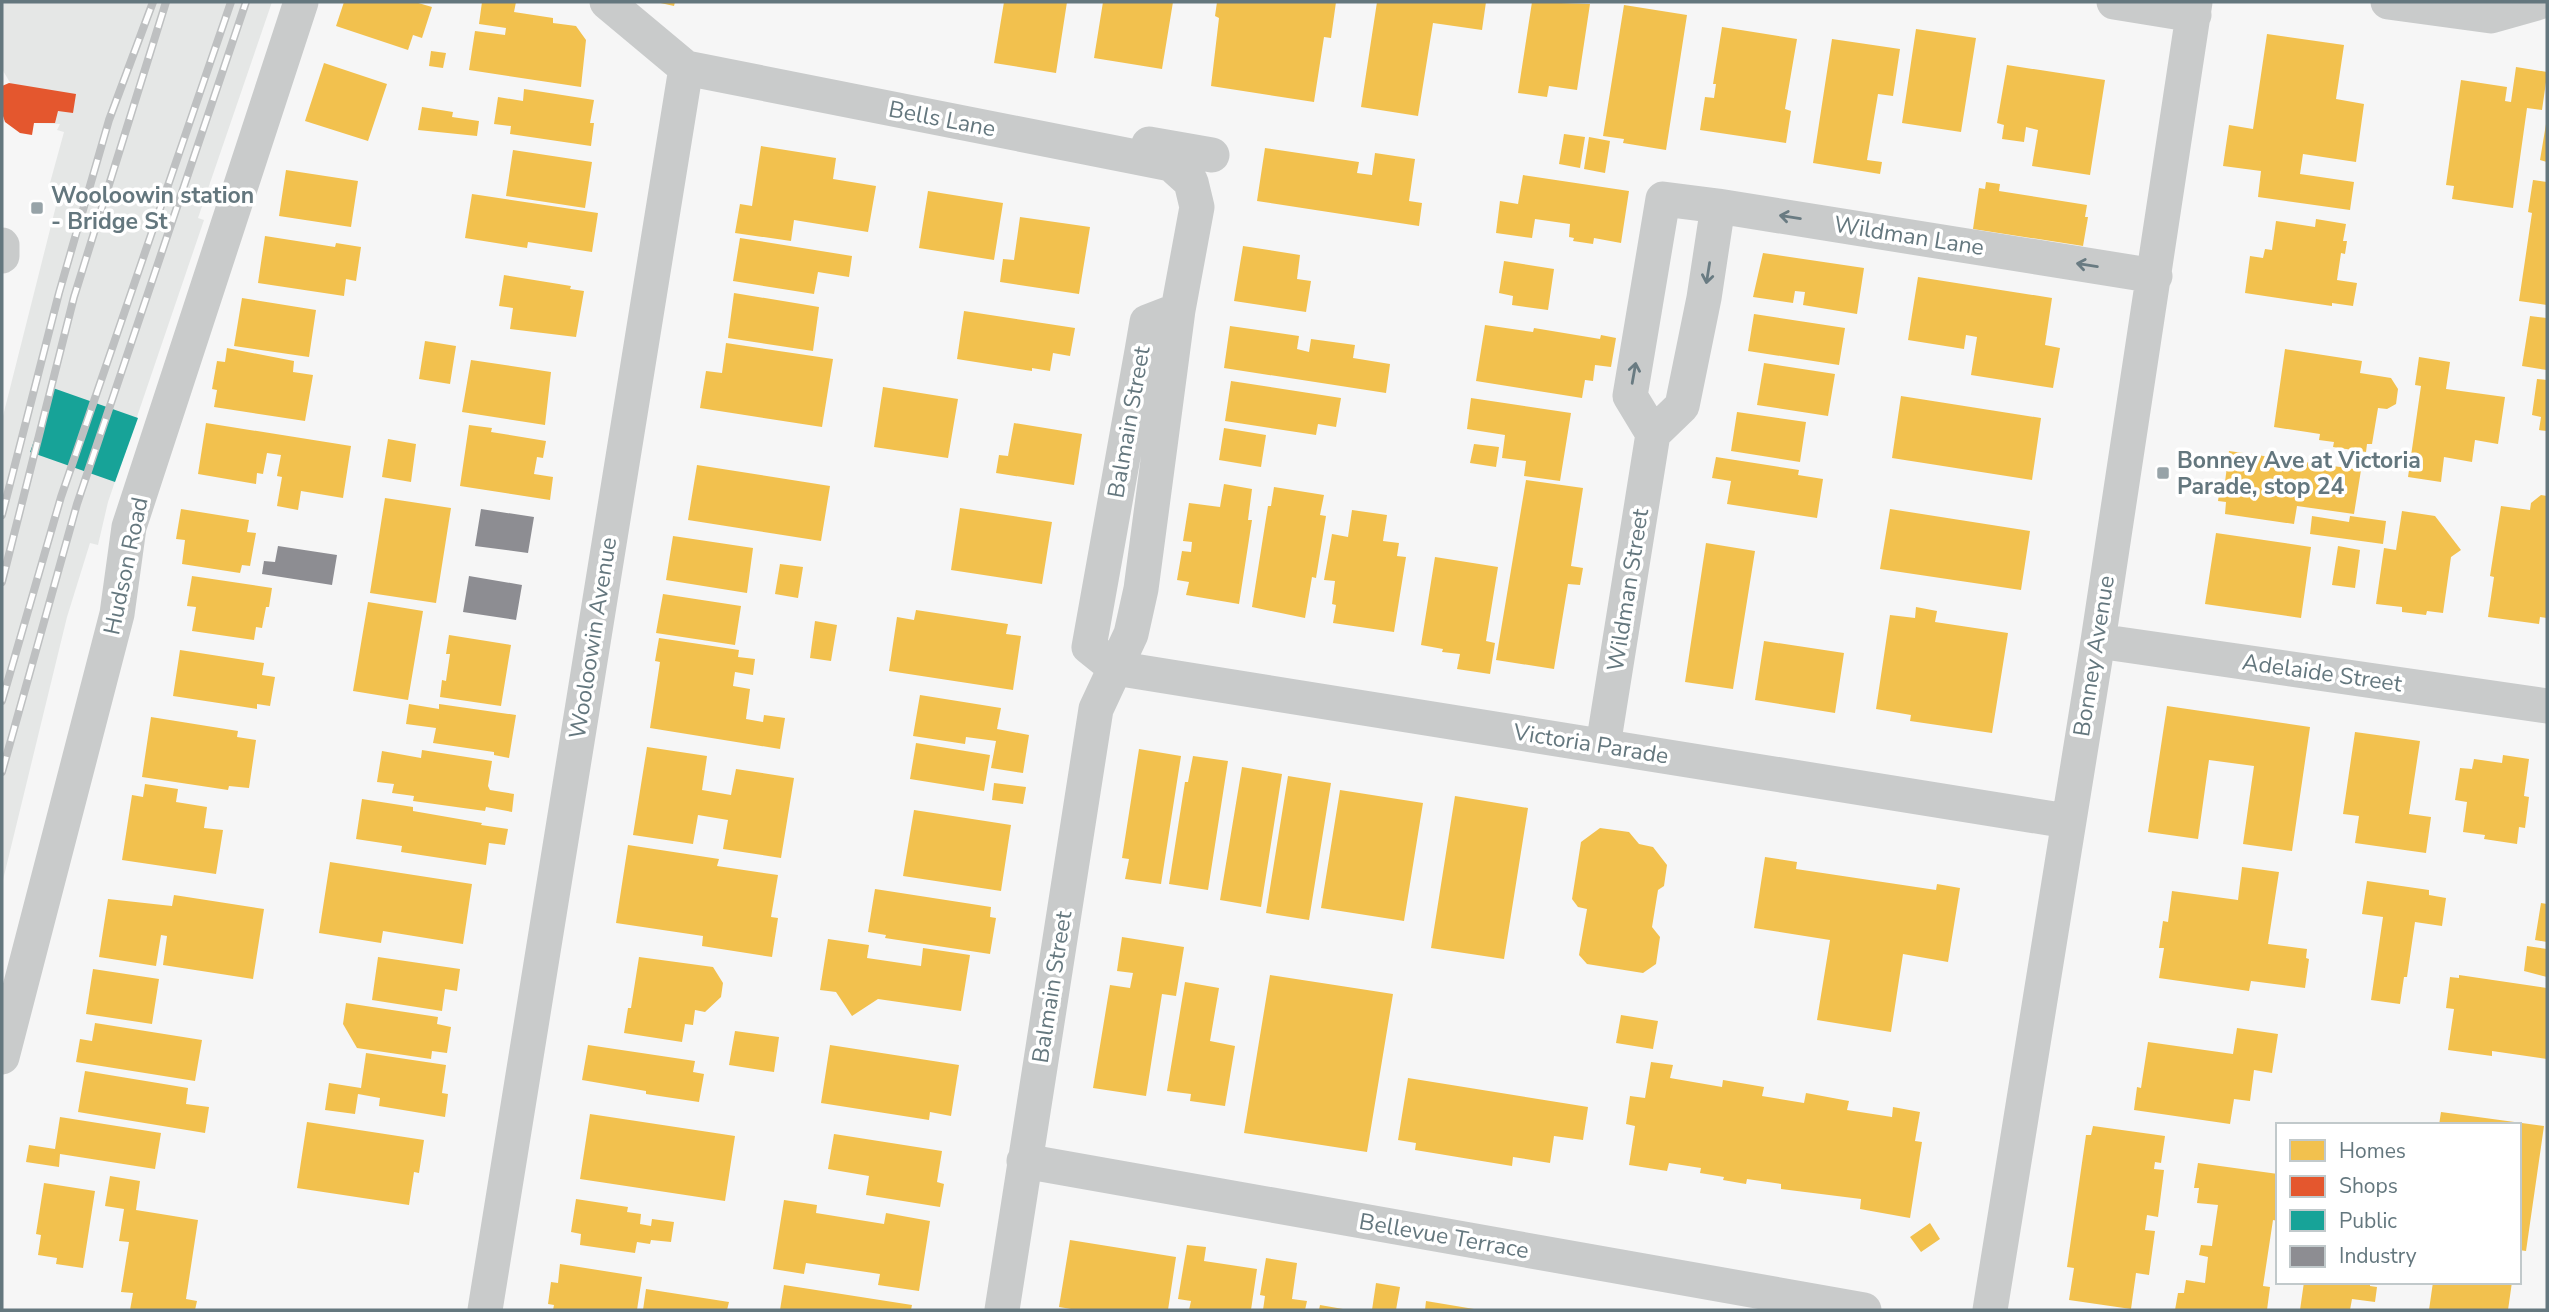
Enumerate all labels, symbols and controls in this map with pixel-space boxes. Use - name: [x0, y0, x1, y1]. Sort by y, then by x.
- street label: Bells Lane: [886, 93, 998, 145]
- place label: Wooloowin station - Bridge St: [51, 180, 254, 237]
- marker: Wooloowin station - Bridge St: [29, 200, 45, 216]
- street label: Wildman Lane: [1832, 209, 1986, 263]
- one-way arrow: [1779, 210, 1802, 223]
- one-way arrow: [2076, 258, 2099, 271]
- one-way arrow: [1701, 261, 1714, 284]
- street label: Balmain Street: [1100, 343, 1158, 500]
- one-way arrow: [1628, 362, 1641, 385]
- place label: Bonney Ave at Victoria Parade, stop 24: [2177, 445, 2421, 502]
- marker: Bonney Ave at Victoria Parade, stop 24: [2155, 465, 2171, 481]
- street label: Hudson Road: [96, 494, 156, 638]
- street label: Wildman Street: [1600, 505, 1656, 674]
- street label: Wooloowin Avenue: [562, 535, 624, 741]
- street label: Bonney Avenue: [2066, 573, 2122, 739]
- street label: Adelaide Street: [2240, 646, 2405, 700]
- street label: Victoria Parade: [1510, 716, 1671, 772]
- street label: Balmain Street: [1025, 908, 1079, 1065]
- legend: [2276, 1123, 2521, 1284]
- text: Homes: [2339, 1137, 2406, 1165]
- text: Shops: [2339, 1172, 2398, 1200]
- street label: Bellevue Terrace: [1357, 1206, 1531, 1266]
- text: Public: [2339, 1207, 2397, 1235]
- text: Industry: [2339, 1242, 2417, 1270]

